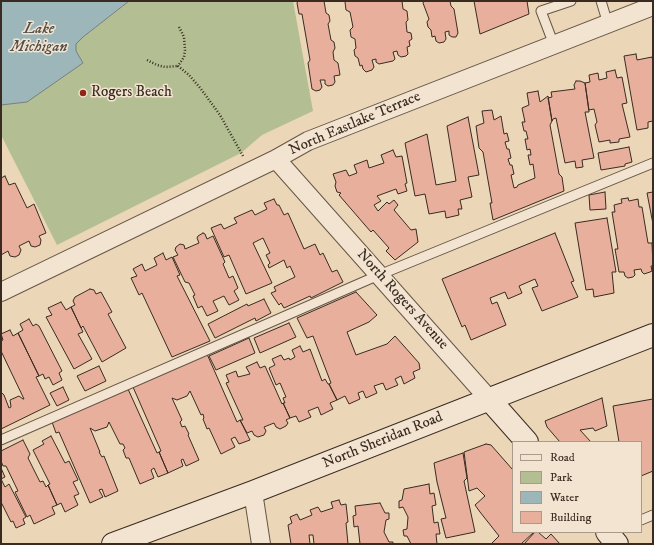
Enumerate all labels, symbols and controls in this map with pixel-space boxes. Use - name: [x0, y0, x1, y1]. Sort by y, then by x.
- water label: Lake Michigan: [11, 20, 67, 58]
- place label: Rogers Beach: [91, 84, 172, 102]
- marker: Rogers Beach: [78, 88, 88, 98]
- street label: North Eastlake Terrace: [286, 88, 424, 160]
- street label: North Rogers Avenue: [352, 246, 452, 354]
- street label: North Sheridan Road: [320, 409, 446, 473]
- legend: [512, 441, 642, 533]
- text: Road: [550, 450, 575, 465]
- text: Park: [550, 470, 572, 485]
- text: Water: [550, 490, 579, 505]
- text: Building: [550, 510, 591, 525]

